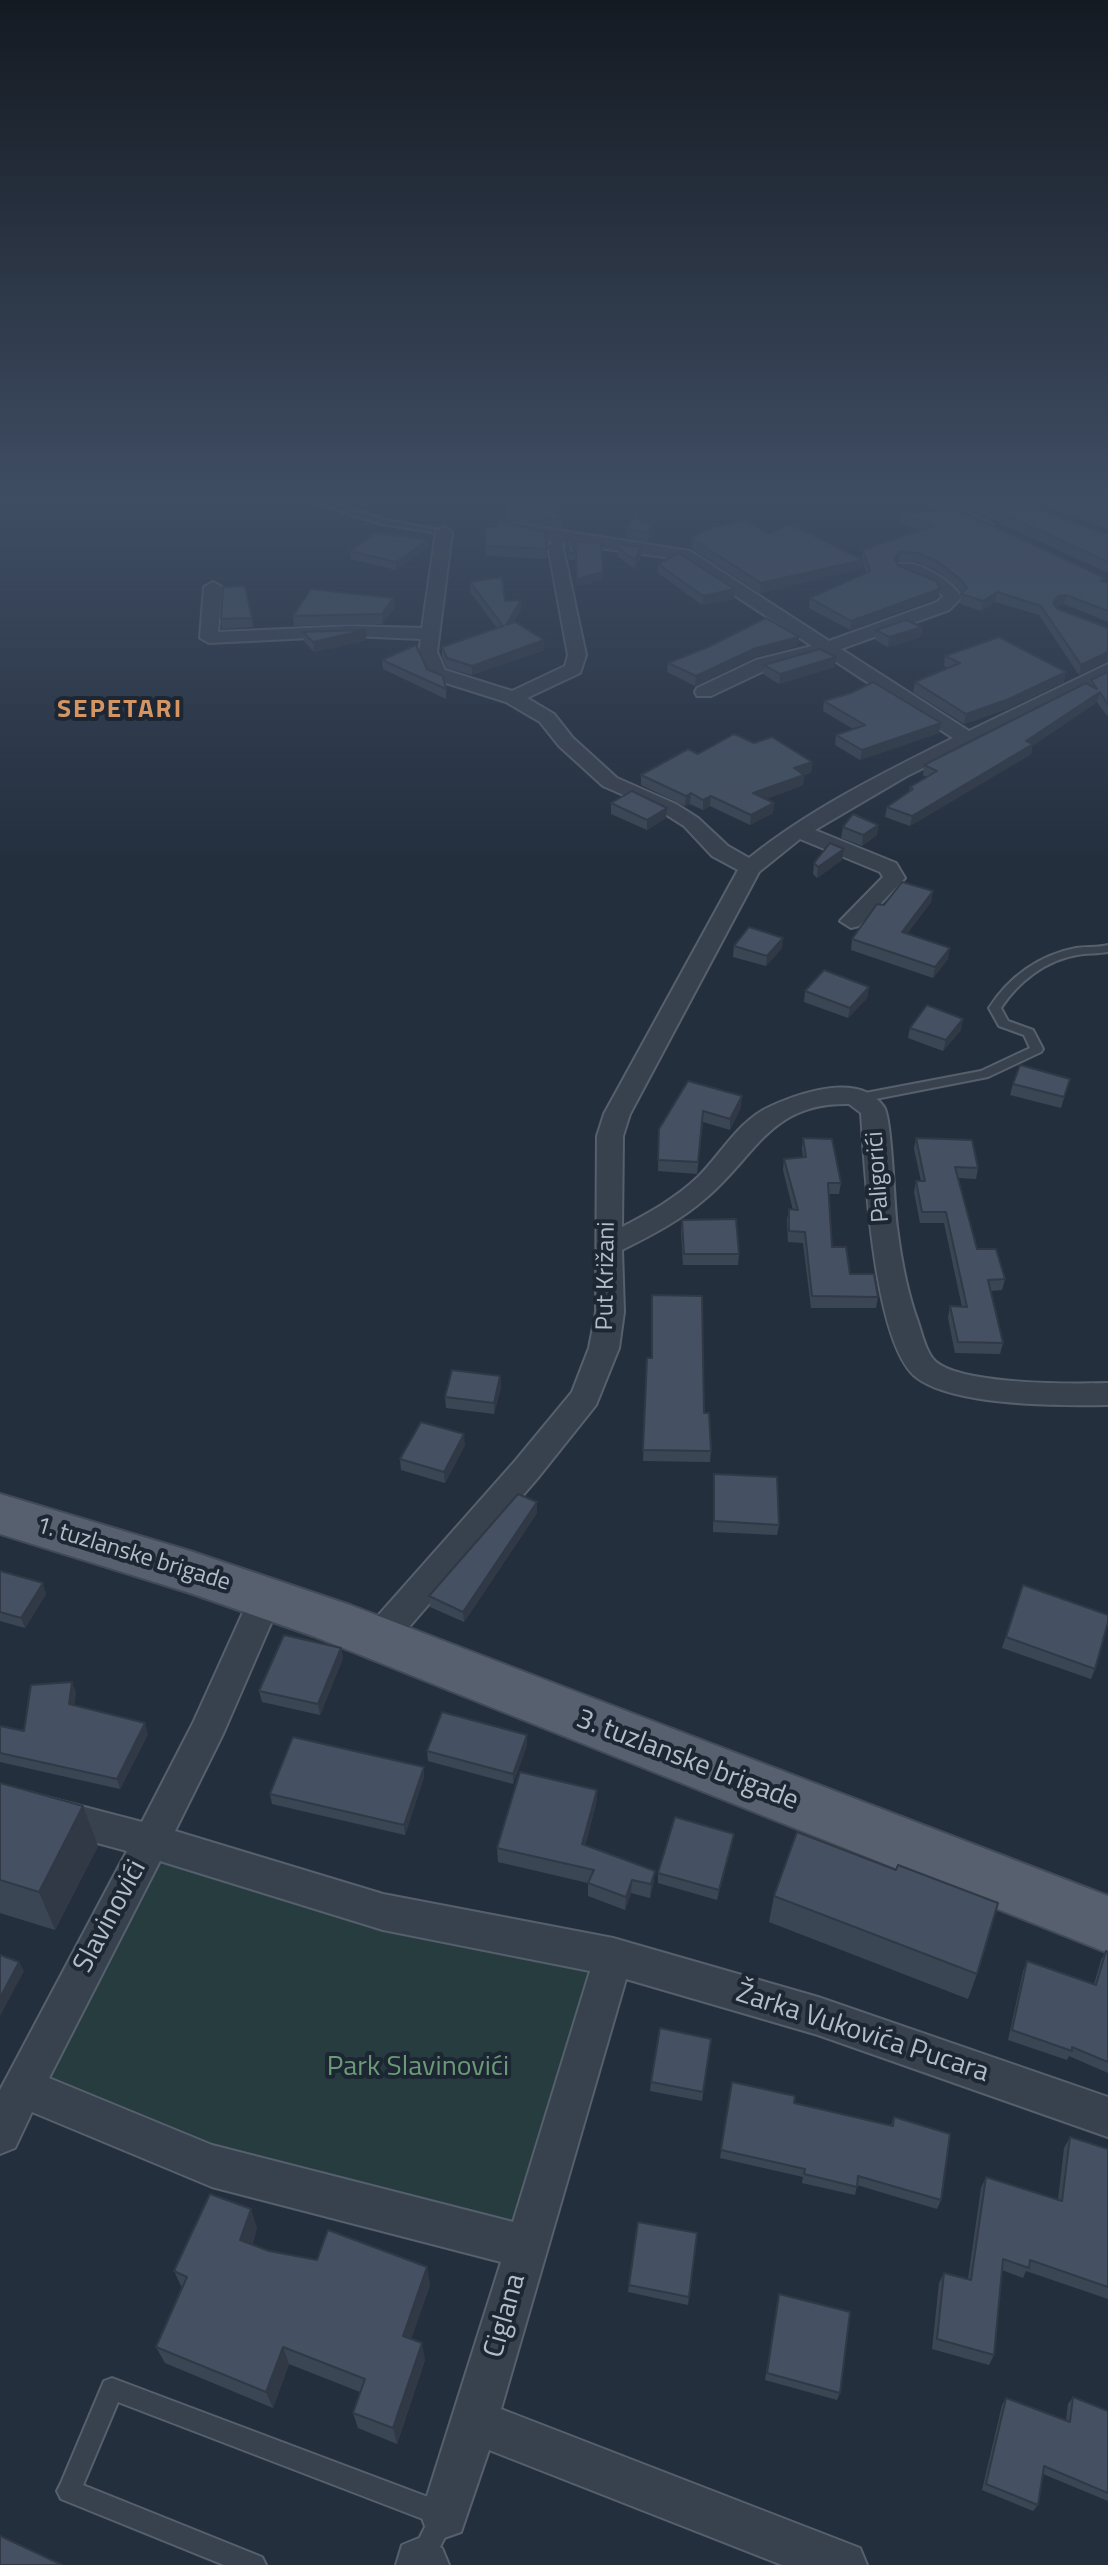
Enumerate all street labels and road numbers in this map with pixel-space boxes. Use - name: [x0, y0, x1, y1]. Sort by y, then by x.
- street label: Paligorići: [861, 1130, 897, 1224]
- street label: Put Križani: [592, 1221, 622, 1331]
- street label: 1. tuzlanske brigade: [32, 1512, 234, 1598]
- street label: 3. tuzlanske brigade: [571, 1703, 803, 1819]
- street label: Slavinovići: [67, 1855, 155, 1979]
- street label: Žarka Vukovića Pucara: [731, 1977, 993, 2091]
- street label: Ciglana: [478, 2270, 534, 2362]

